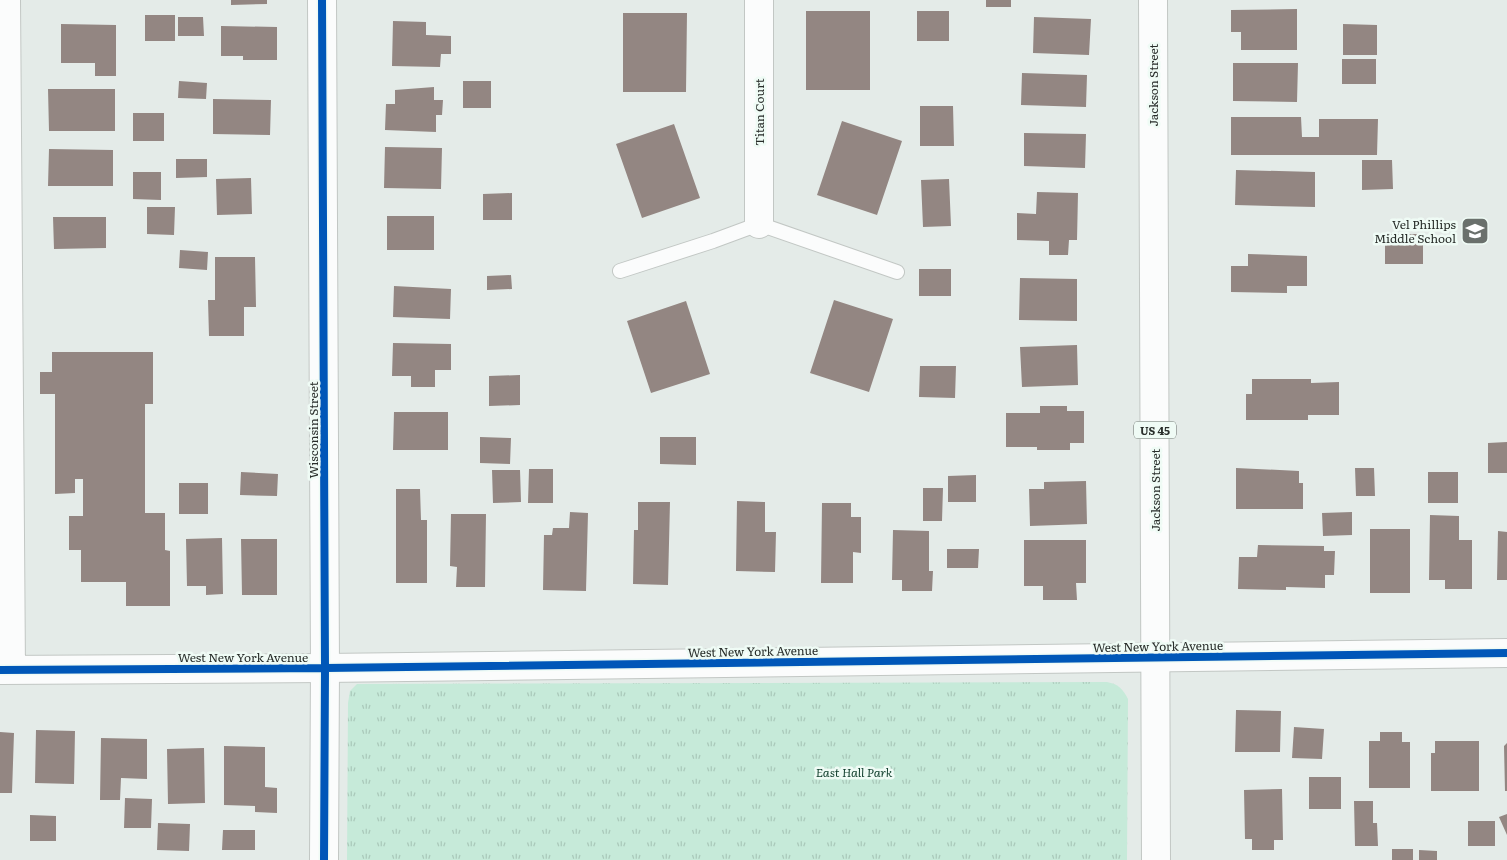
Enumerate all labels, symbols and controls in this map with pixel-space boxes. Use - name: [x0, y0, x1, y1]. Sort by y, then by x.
- street label: Jackson Street: [1144, 43, 1162, 126]
- street label: Titan Court: [750, 78, 768, 146]
- place label: Vel Phillips Middle School: [1374, 215, 1457, 247]
- school or university icon: Vel Phillips Middle School: [1460, 216, 1490, 246]
- street label: Wisconsin Street: [304, 381, 322, 479]
- road number: US 45: [1134, 422, 1176, 438]
- street label: Jackson Street: [1146, 448, 1164, 531]
- street label: West New York Avenue: [1093, 636, 1223, 656]
- street label: West New York Avenue: [688, 641, 818, 661]
- street label: West New York Avenue: [178, 648, 308, 666]
- park label: East Hall Park: [816, 763, 893, 781]

